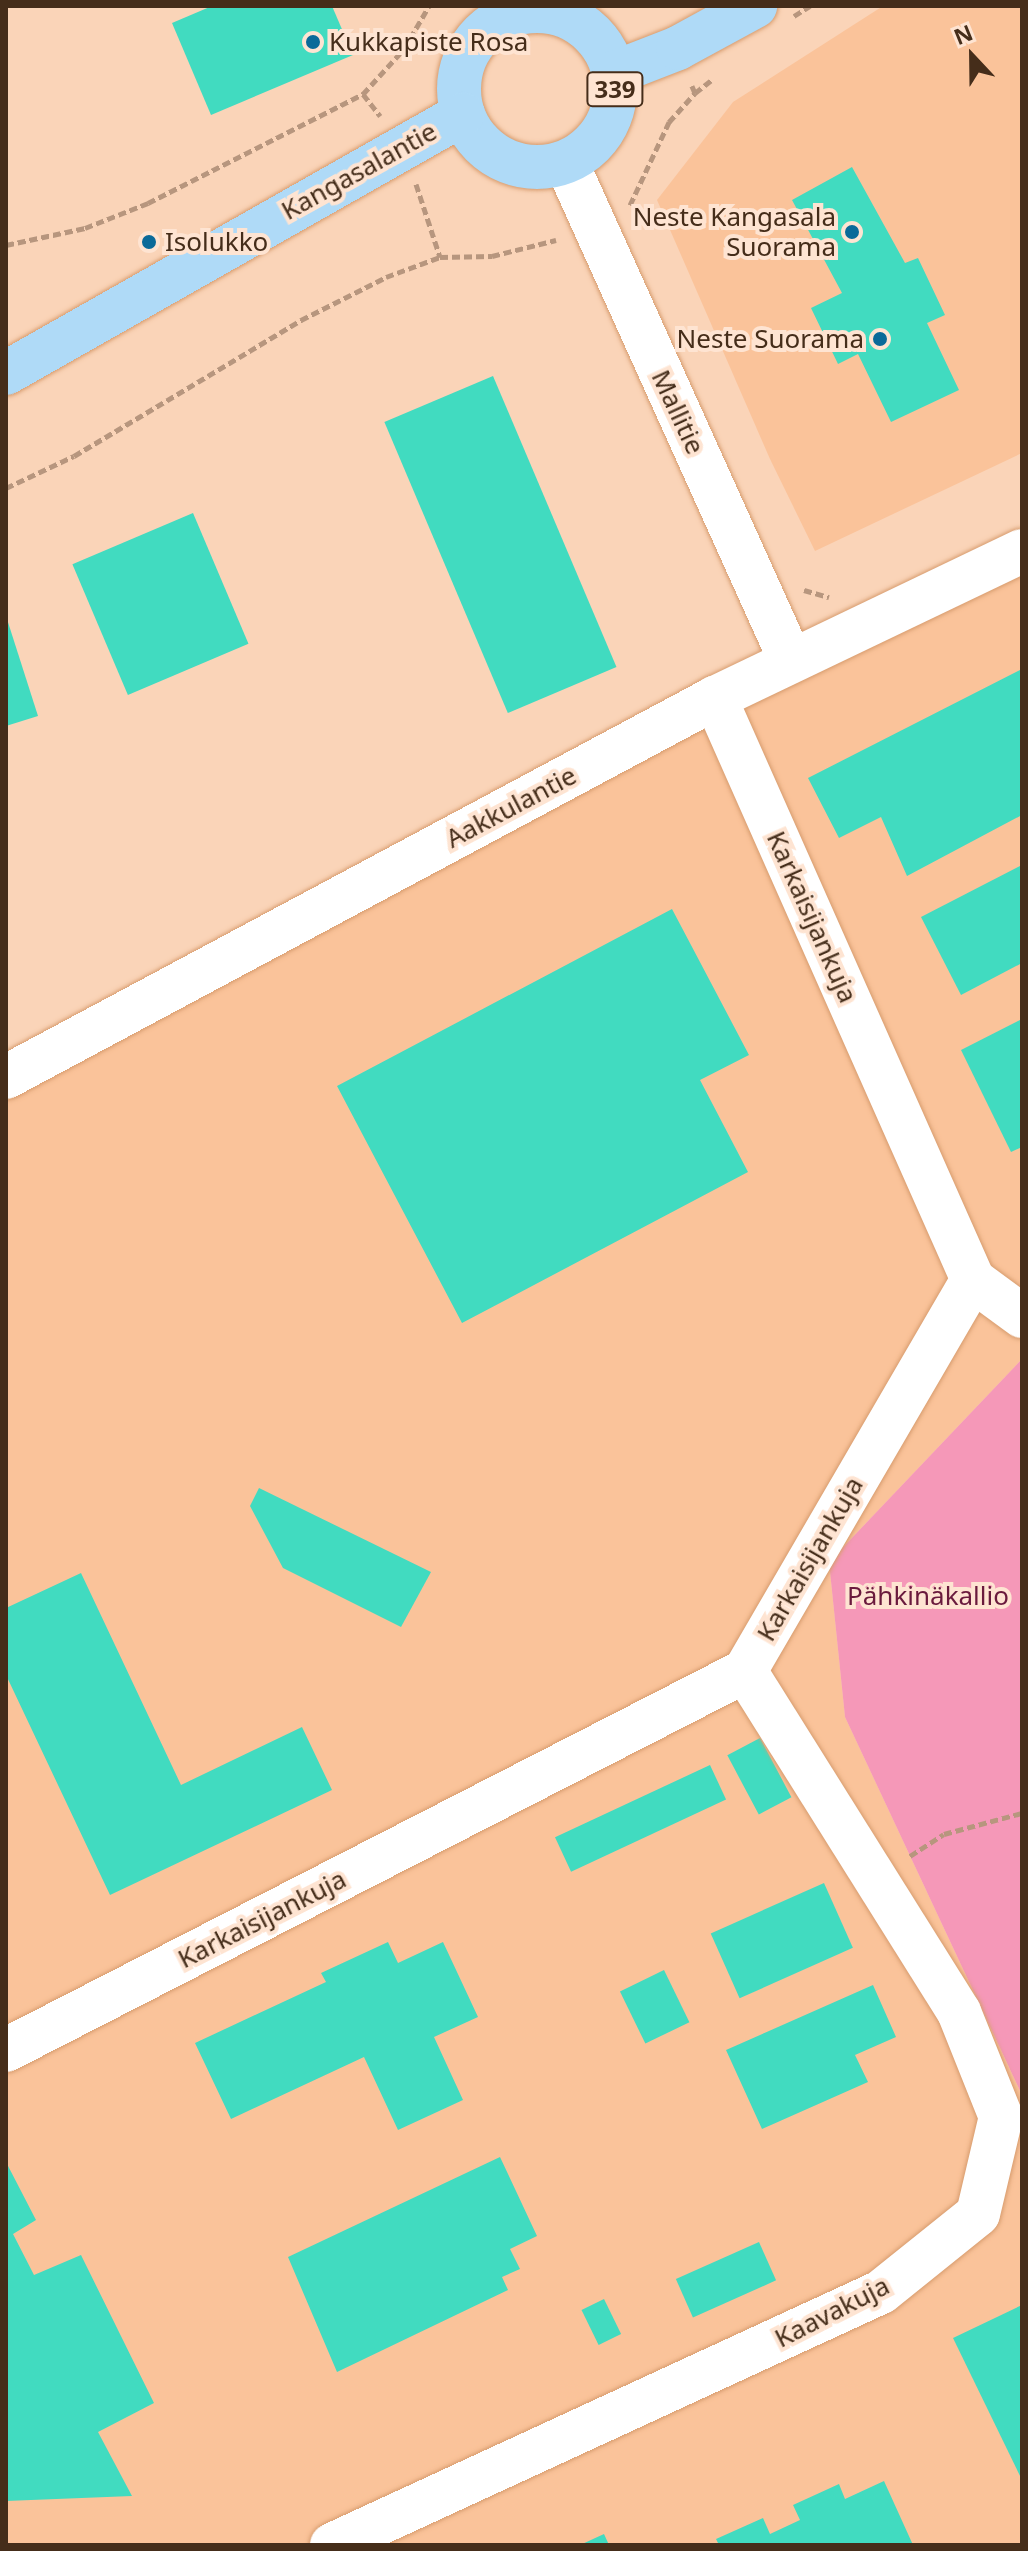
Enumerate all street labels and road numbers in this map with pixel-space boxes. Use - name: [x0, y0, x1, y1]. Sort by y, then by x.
- road number: 339: [585, 69, 645, 109]
- street label: Kangasalantie: [276, 116, 442, 226]
- street label: Mallitie: [645, 365, 711, 459]
- street label: Aakkulantie: [440, 760, 582, 854]
- street label: Karkaisijankuja: [760, 826, 864, 1008]
- street label: Karkaisijankuja: [750, 1471, 870, 1647]
- street label: Karkaisijankuja: [173, 1863, 351, 1975]
- street label: Kaavakuja: [770, 2270, 894, 2354]

